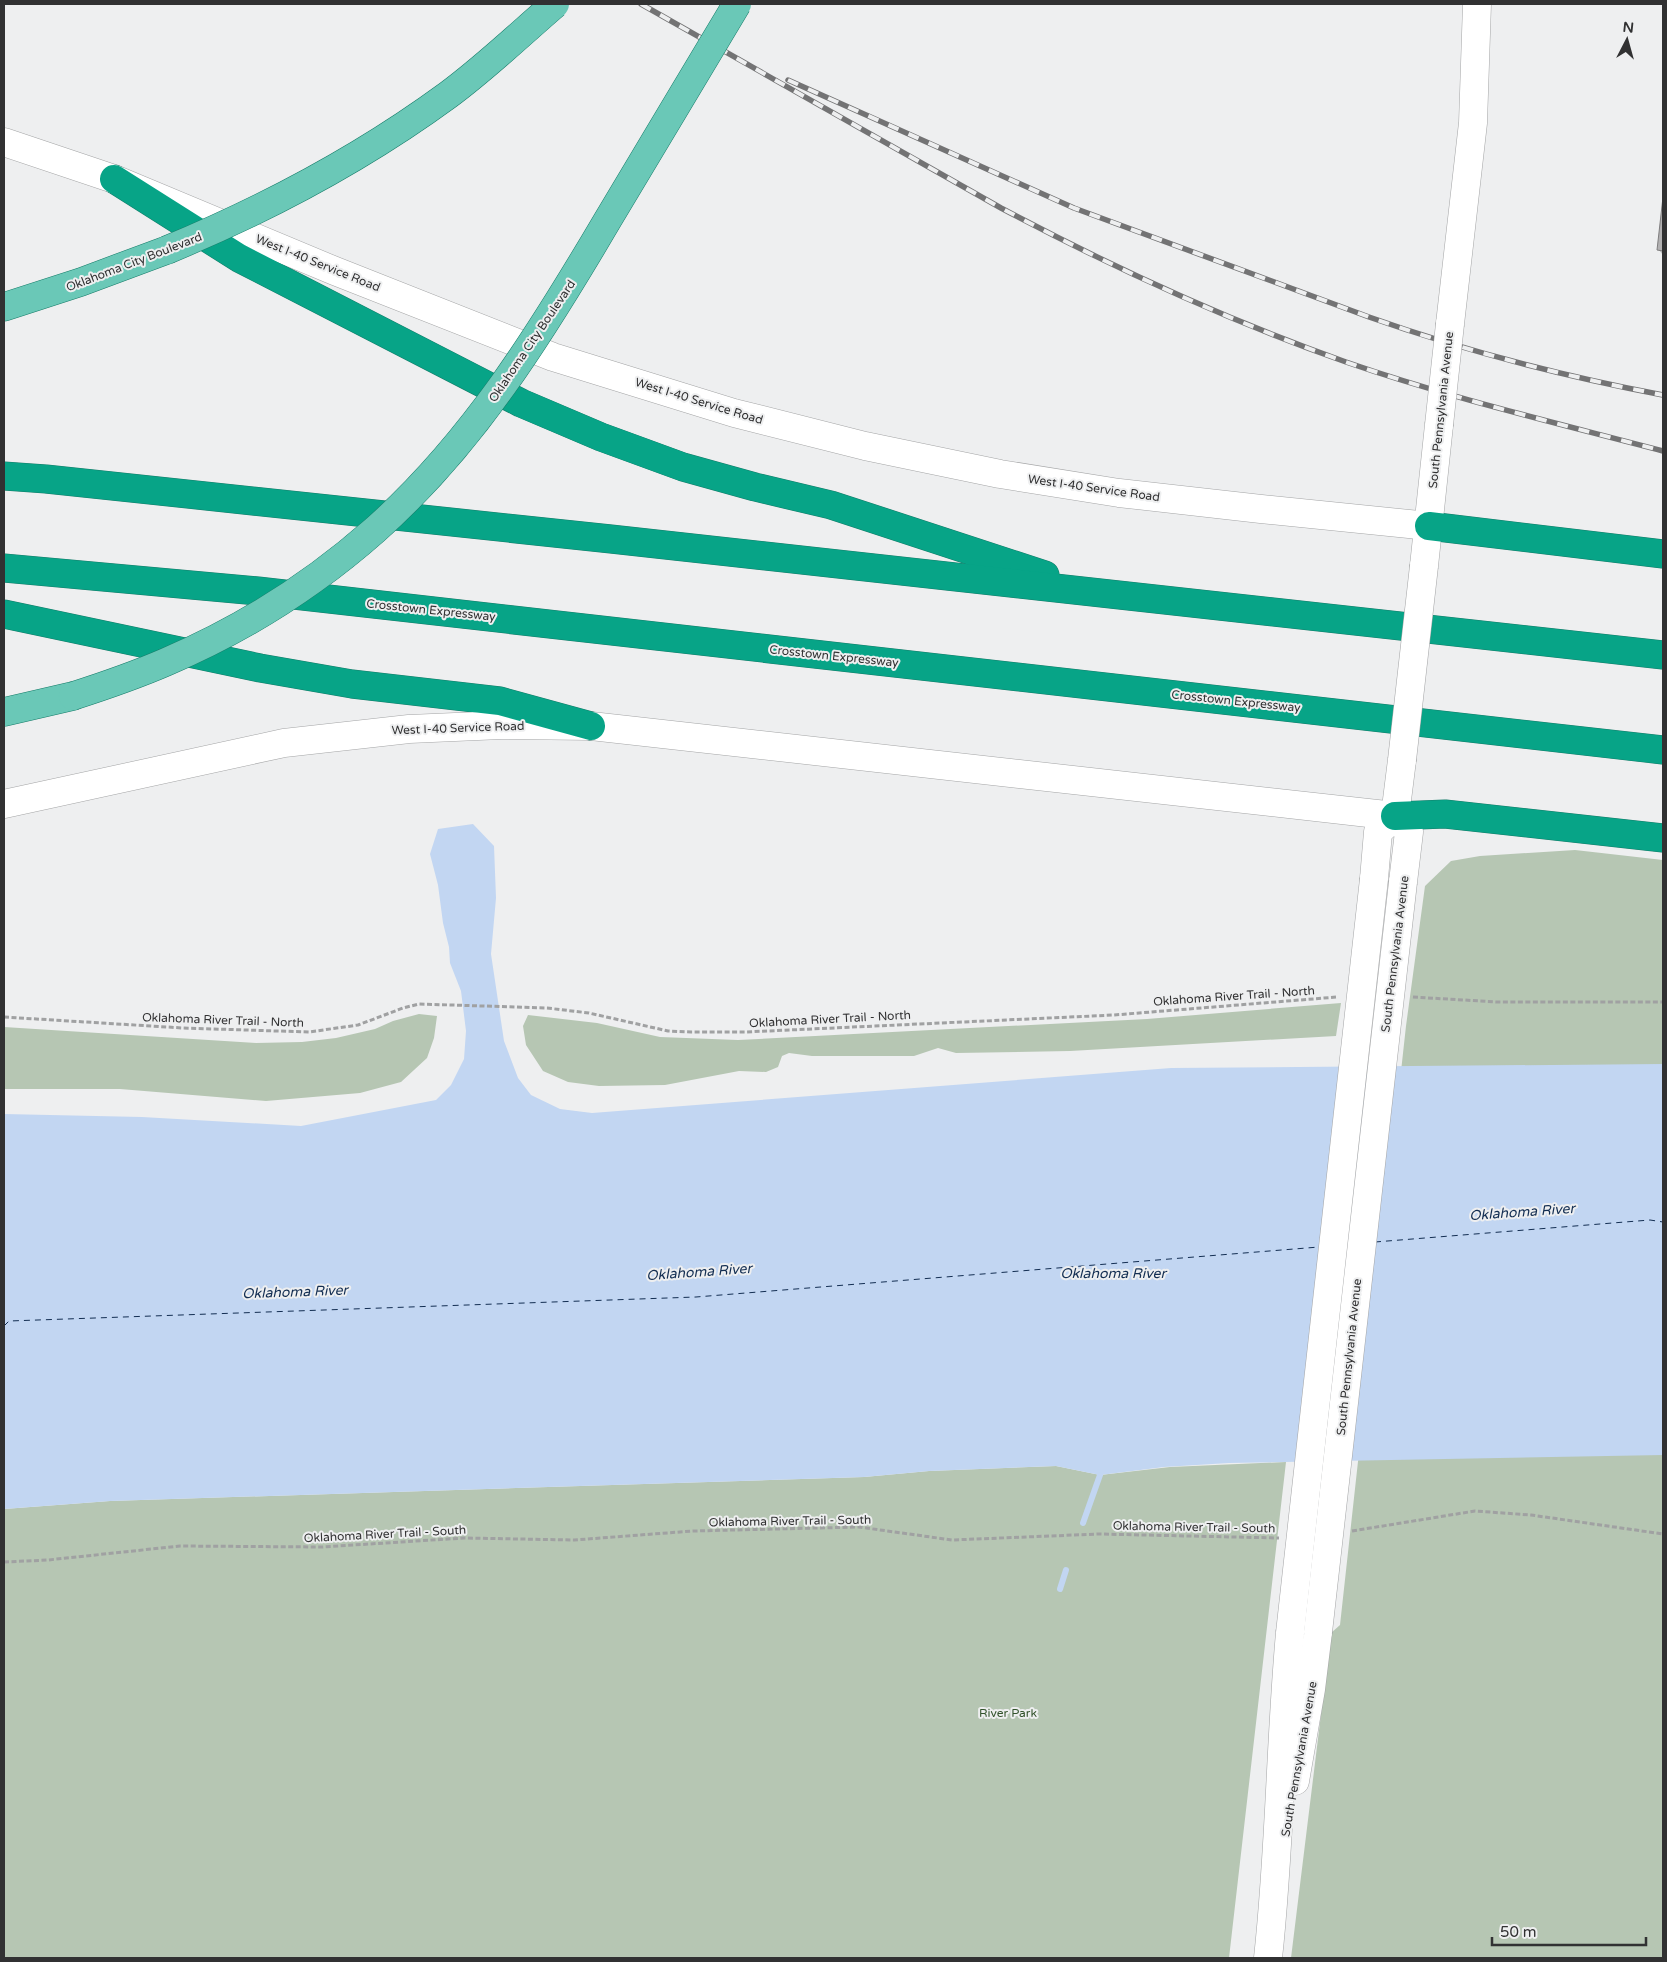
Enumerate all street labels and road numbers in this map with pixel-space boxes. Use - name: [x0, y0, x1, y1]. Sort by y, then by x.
- street label: Oklahoma City Boulevard: [64, 230, 204, 294]
- street label: West I-40 Service Road: [254, 232, 382, 294]
- street label: Oklahoma City Boulevard: [486, 277, 578, 405]
- street label: South Pennsylvania Avenue: [1426, 331, 1456, 489]
- street label: West I-40 Service Road: [633, 375, 765, 427]
- street label: West I-40 Service Road: [1027, 472, 1161, 504]
- street label: Crosstown Expressway: [366, 596, 497, 624]
- street label: Crosstown Expressway: [769, 642, 900, 670]
- street label: Crosstown Expressway: [1171, 687, 1302, 715]
- street label: West I-40 Service Road: [391, 719, 525, 737]
- street label: South Pennsylvania Avenue: [1378, 875, 1412, 1033]
- street label: Oklahoma River Trail - North: [1153, 983, 1315, 1009]
- street label: Oklahoma River Trail - North: [749, 1008, 911, 1030]
- street label: Oklahoma River Trail - North: [142, 1010, 304, 1030]
- street label: South Pennsylvania Avenue: [1334, 1278, 1364, 1436]
- street label: Oklahoma River Trail - South: [709, 1513, 871, 1529]
- street label: Oklahoma River Trail - South: [1113, 1519, 1275, 1535]
- street label: Oklahoma River Trail - South: [303, 1523, 467, 1545]
- street label: South Pennsylvania Avenue: [1278, 1680, 1320, 1838]

